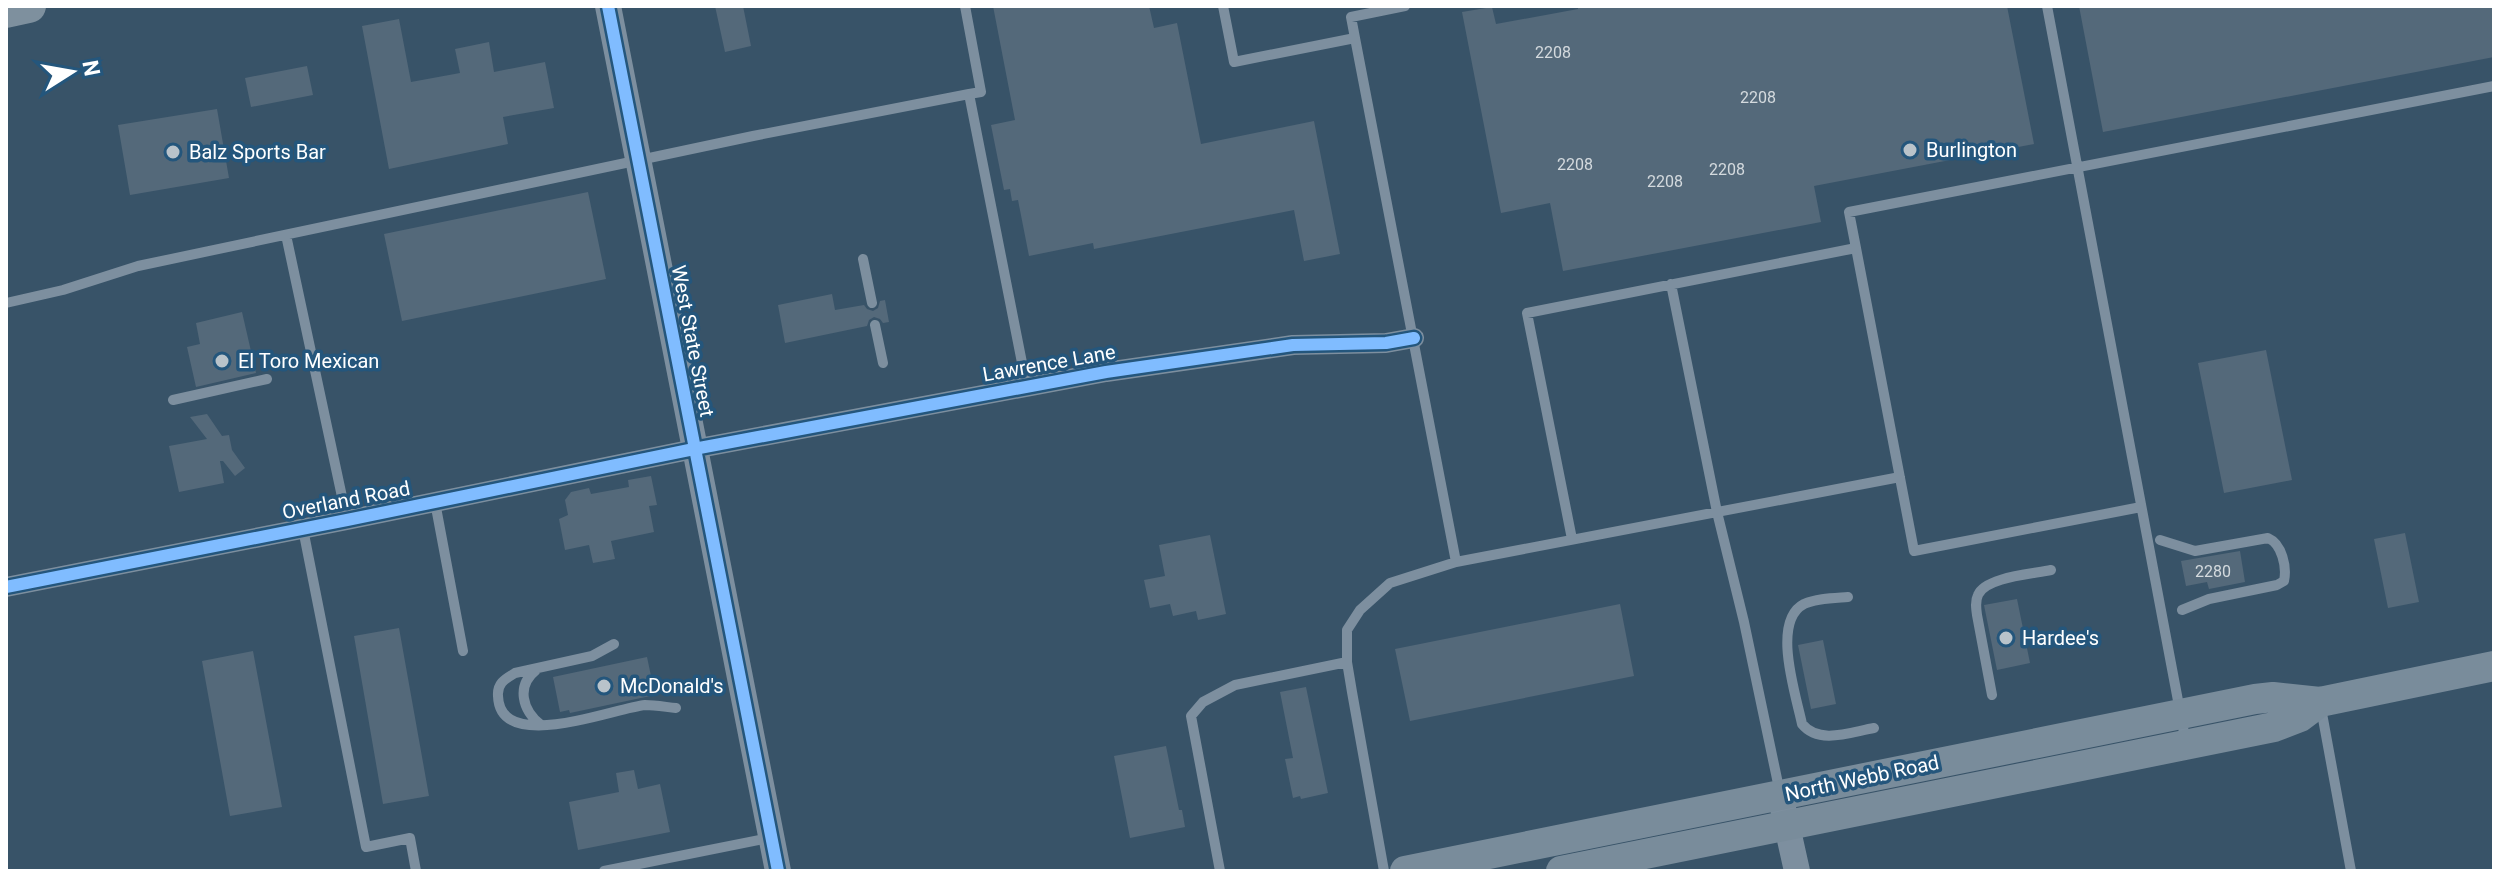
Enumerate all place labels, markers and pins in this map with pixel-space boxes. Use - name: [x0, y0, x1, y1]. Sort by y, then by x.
- place label: Burlington: [1926, 138, 2017, 162]
- place label: Balz Sports Bar: [189, 140, 326, 164]
- marker: Burlington: [1901, 141, 1919, 159]
- marker: Balz Sports Bar: [164, 143, 182, 161]
- place label: El Toro Mexican: [238, 349, 379, 373]
- marker: El Toro Mexican: [213, 352, 231, 370]
- place label: Hardee's: [2022, 626, 2099, 650]
- marker: Hardee's: [1997, 629, 2015, 647]
- place label: McDonald's: [620, 674, 724, 698]
- marker: McDonald's: [595, 677, 613, 695]

